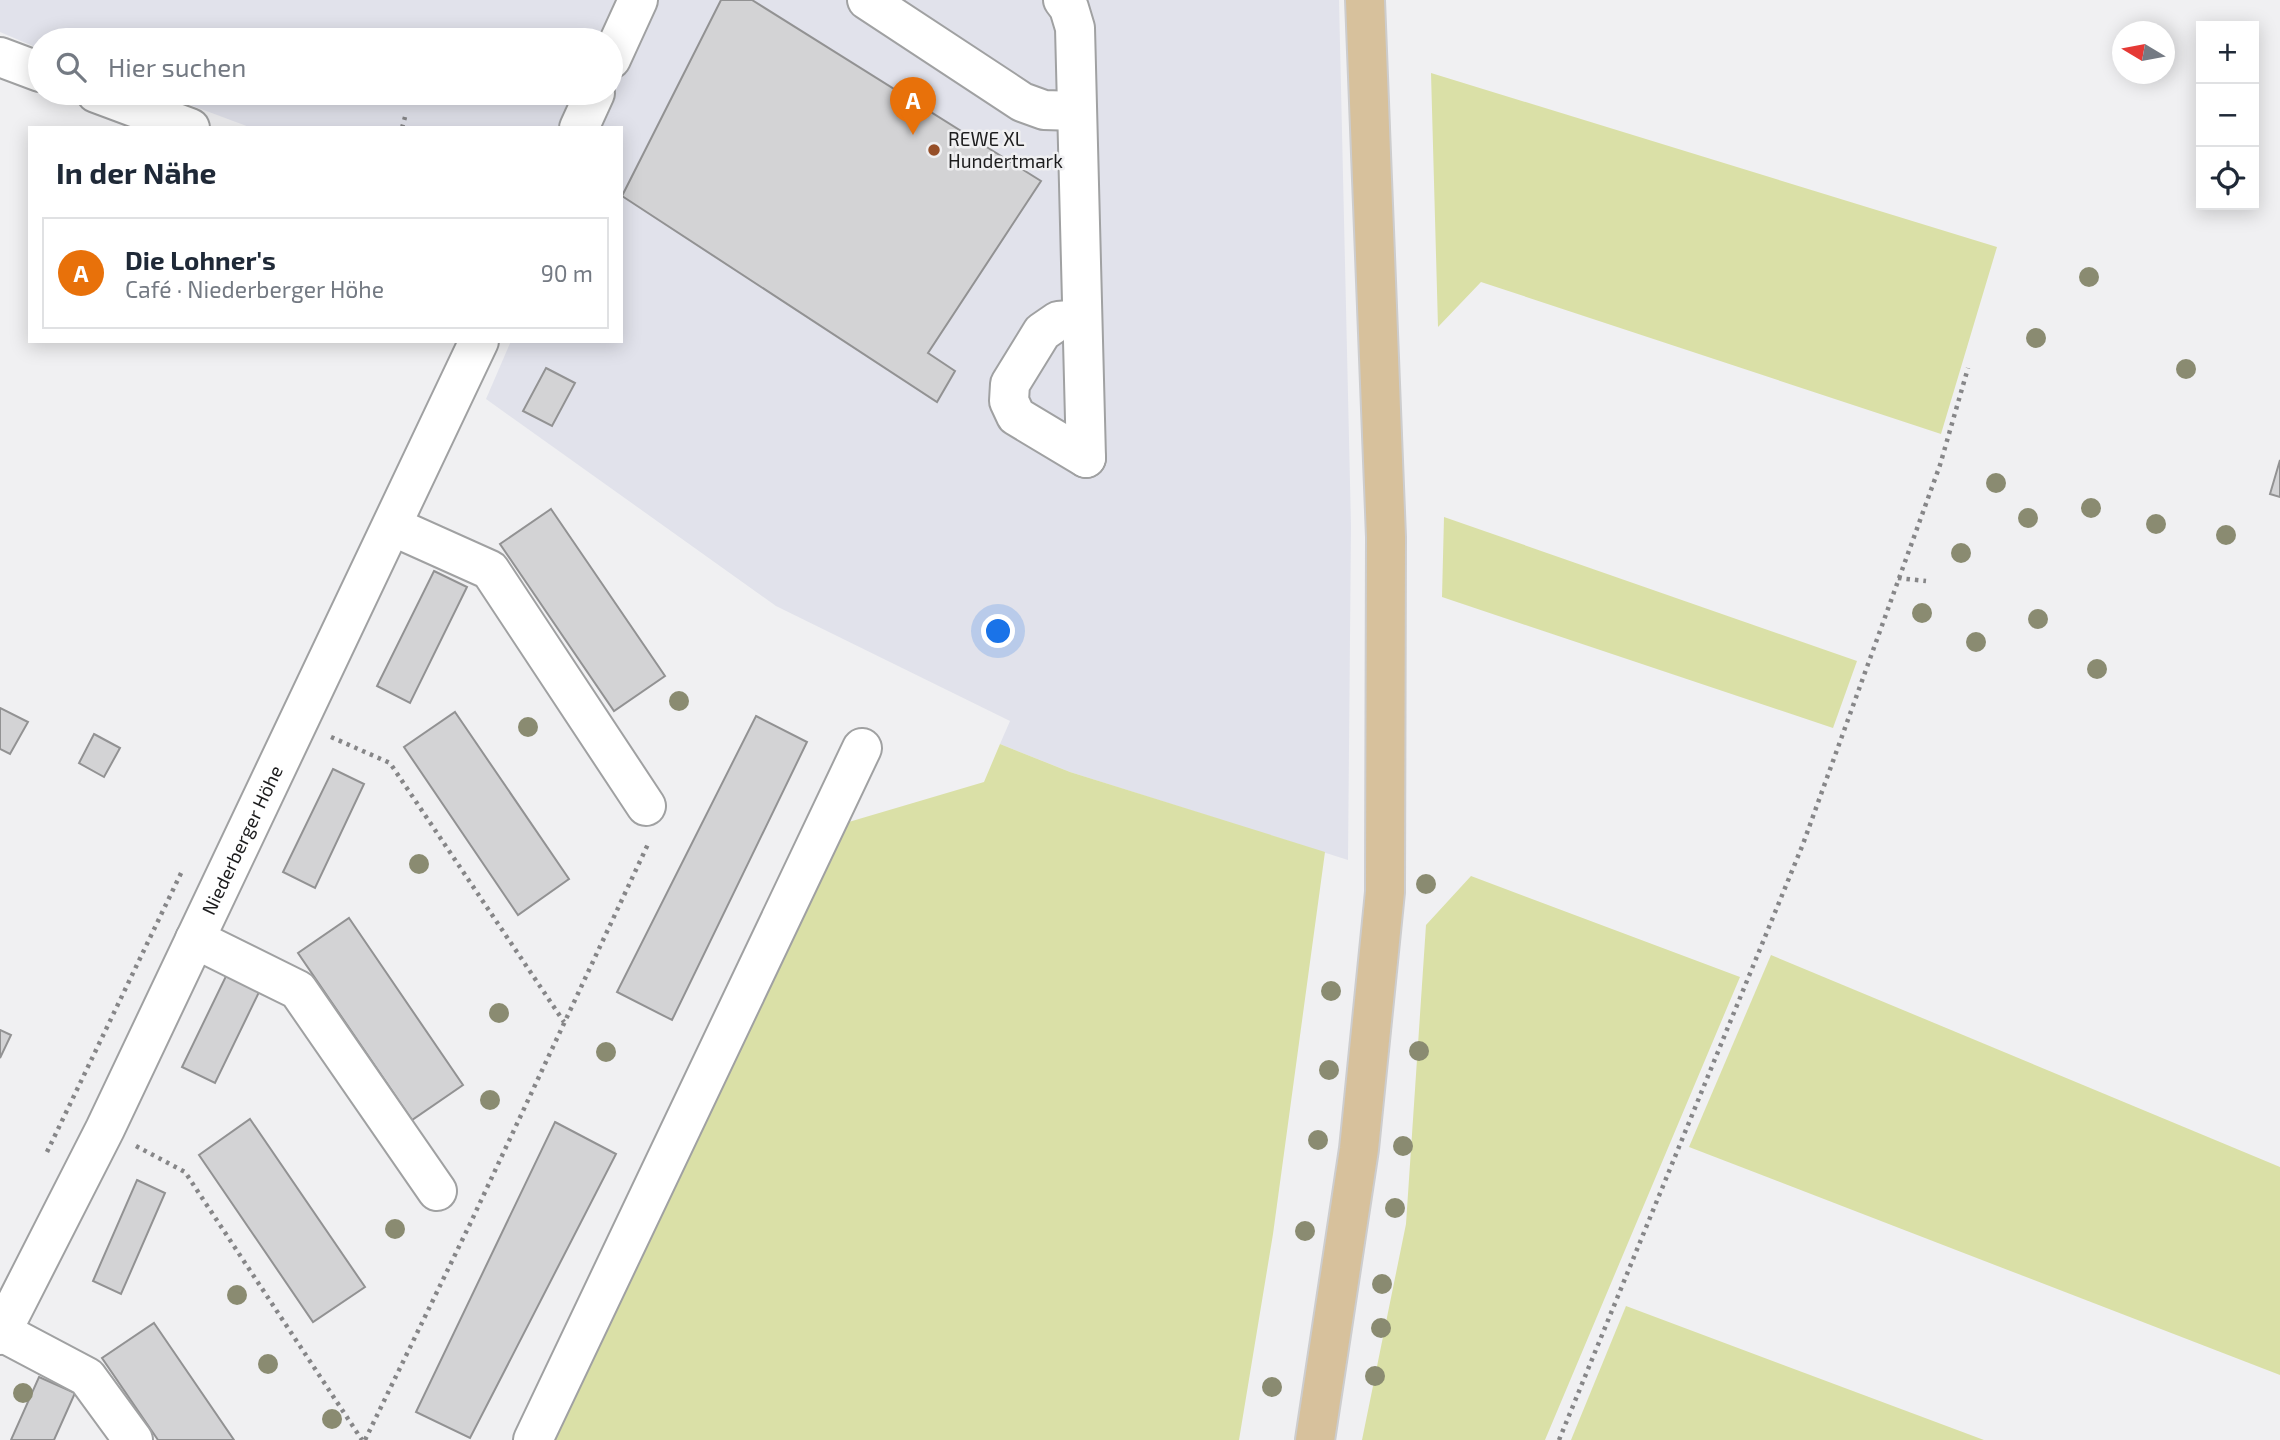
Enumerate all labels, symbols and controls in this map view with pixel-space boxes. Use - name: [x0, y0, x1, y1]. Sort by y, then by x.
- north arrow: [2112, 21, 2175, 84]
- map controls: [2196, 21, 2259, 210]
- button: +: [2196, 21, 2259, 84]
- search box: [28, 28, 623, 105]
- icon: search: [52, 48, 90, 86]
- text: Hier suchen: [108, 51, 246, 82]
- pin: A: [890, 77, 936, 135]
- button: −: [2196, 84, 2259, 147]
- place label: REWE XL Hundertmark: [948, 127, 1063, 172]
- marker: REWE XL Hundertmark: [926, 142, 942, 158]
- button: locate: [2196, 147, 2259, 210]
- text: In der Nähe: [56, 154, 217, 190]
- text: Die Lohner's: [125, 244, 276, 275]
- text: A: [73, 259, 89, 287]
- text: 90 m: [541, 259, 593, 287]
- text: Café · Niederberger Höhe: [125, 275, 384, 303]
- your location: [981, 614, 1015, 648]
- street label: Niederberger Höhe: [196, 762, 287, 918]

